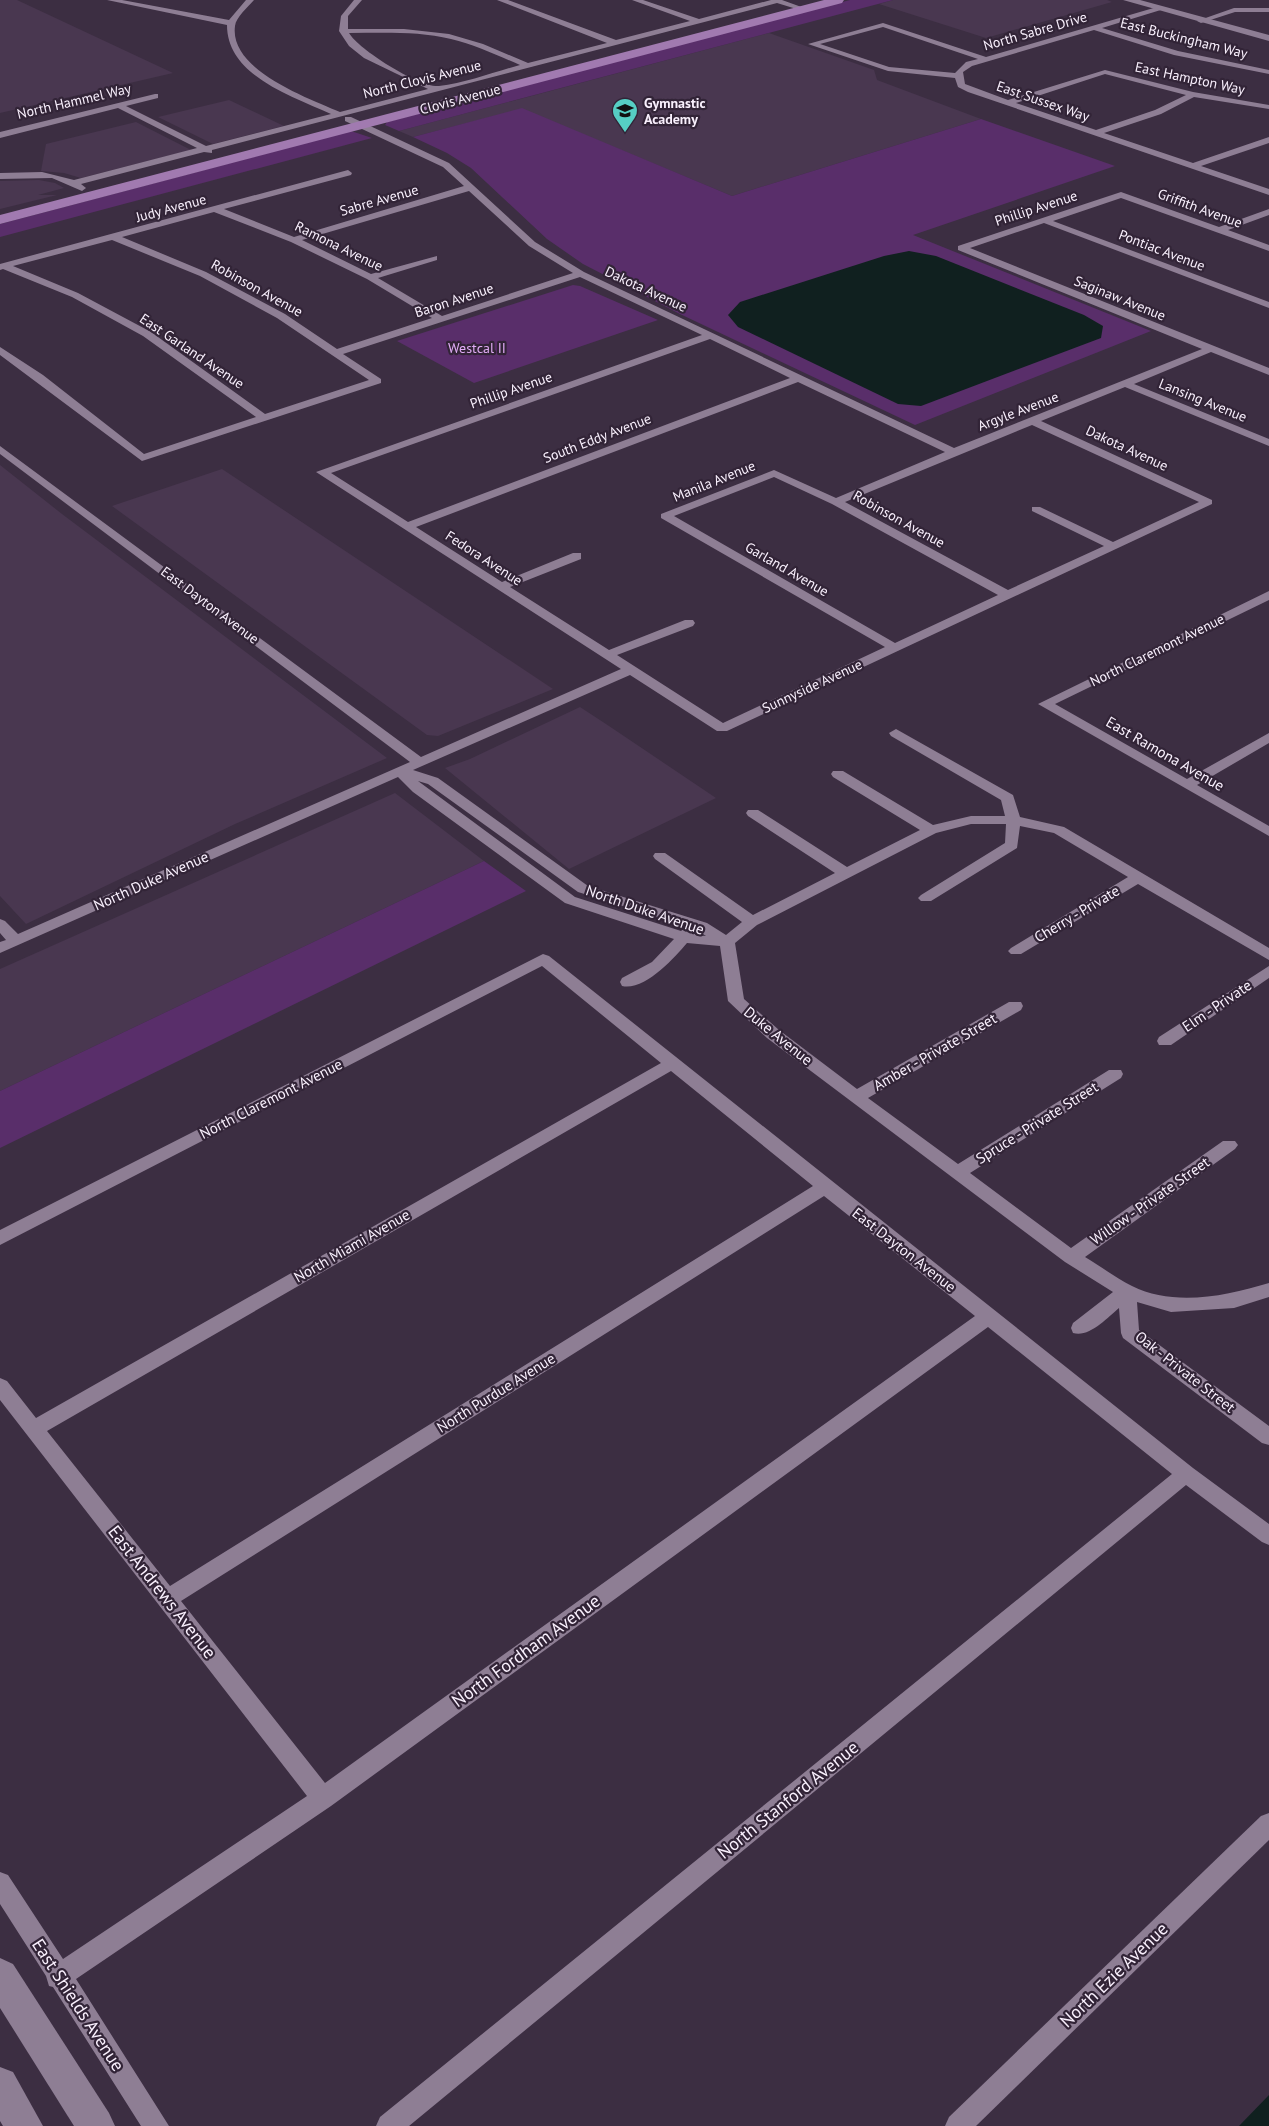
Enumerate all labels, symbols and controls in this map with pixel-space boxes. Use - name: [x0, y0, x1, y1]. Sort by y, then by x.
- street label: North Sabre Drive: [981, 8, 1089, 54]
- street label: East Buckingham Way: [1119, 13, 1250, 63]
- street label: North Clovis Avenue: [361, 56, 483, 102]
- street label: East Hampton Way: [1133, 58, 1247, 99]
- street label: East Sussex Way: [994, 77, 1092, 125]
- street label: North Hammel Way: [15, 79, 133, 123]
- street label: Clovis Avenue: [418, 80, 502, 118]
- place label: Gymnastic Academy: [644, 94, 706, 128]
- school or university icon: Gymnastic Academy: [610, 96, 640, 134]
- street label: Sabre Avenue: [338, 180, 420, 220]
- street label: Griffith Avenue: [1155, 184, 1245, 232]
- street label: Phillip Avenue: [992, 186, 1080, 230]
- street label: Judy Avenue: [133, 190, 208, 226]
- street label: Ramona Avenue: [292, 217, 386, 275]
- street label: Pontiac Avenue: [1116, 225, 1208, 275]
- street label: Robinson Avenue: [208, 255, 306, 321]
- street label: Dakota Avenue: [602, 262, 690, 316]
- street label: Saginaw Avenue: [1072, 271, 1168, 325]
- street label: Baron Avenue: [412, 279, 496, 321]
- street label: East Garland Avenue: [136, 309, 248, 393]
- park label: Westcal II: [448, 339, 506, 357]
- street label: Phillip Avenue: [468, 368, 554, 412]
- street label: Lansing Avenue: [1156, 374, 1250, 426]
- street label: Argyle Avenue: [975, 387, 1061, 435]
- street label: South Eddy Avenue: [540, 409, 654, 467]
- street label: Dakota Avenue: [1083, 421, 1171, 475]
- street label: Manila Avenue: [670, 456, 758, 506]
- street label: Robinson Avenue: [850, 486, 948, 552]
- street label: Fedora Avenue: [442, 526, 526, 590]
- street label: Garland Avenue: [742, 538, 832, 600]
- street label: East Dayton Avenue: [157, 562, 263, 648]
- street label: North Claremont Avenue: [1087, 610, 1227, 690]
- street label: Sunnyside Avenue: [759, 655, 865, 717]
- street label: East Ramona Avenue: [1103, 712, 1228, 795]
- street label: North Duke Avenue: [90, 847, 211, 914]
- street label: North Duke Avenue: [584, 880, 707, 939]
- street label: Cherry - Private: [1031, 881, 1123, 947]
- street label: Elm - Private: [1178, 975, 1255, 1036]
- street label: Duke Avenue: [740, 1002, 817, 1069]
- street label: Amber - Private Street: [870, 1009, 1000, 1095]
- street label: North Claremont Avenue: [196, 1054, 345, 1143]
- street label: Spruce - Private Street: [972, 1077, 1101, 1168]
- street label: Willow - Private Street: [1086, 1152, 1213, 1249]
- street label: East Dayton Avenue: [849, 1203, 960, 1296]
- street label: North Miami Avenue: [290, 1205, 413, 1287]
- street label: Oak - Private Street: [1131, 1327, 1239, 1417]
- street label: North Purdue Avenue: [433, 1348, 559, 1437]
- street label: East Andrews Avenue: [103, 1520, 222, 1663]
- street label: North Fordham Avenue: [447, 1589, 604, 1712]
- street label: North Stanford Avenue: [712, 1736, 863, 1864]
- street label: North Ezie Avenue: [1055, 1917, 1172, 2032]
- street label: East Shields Avenue: [27, 1934, 130, 2075]

